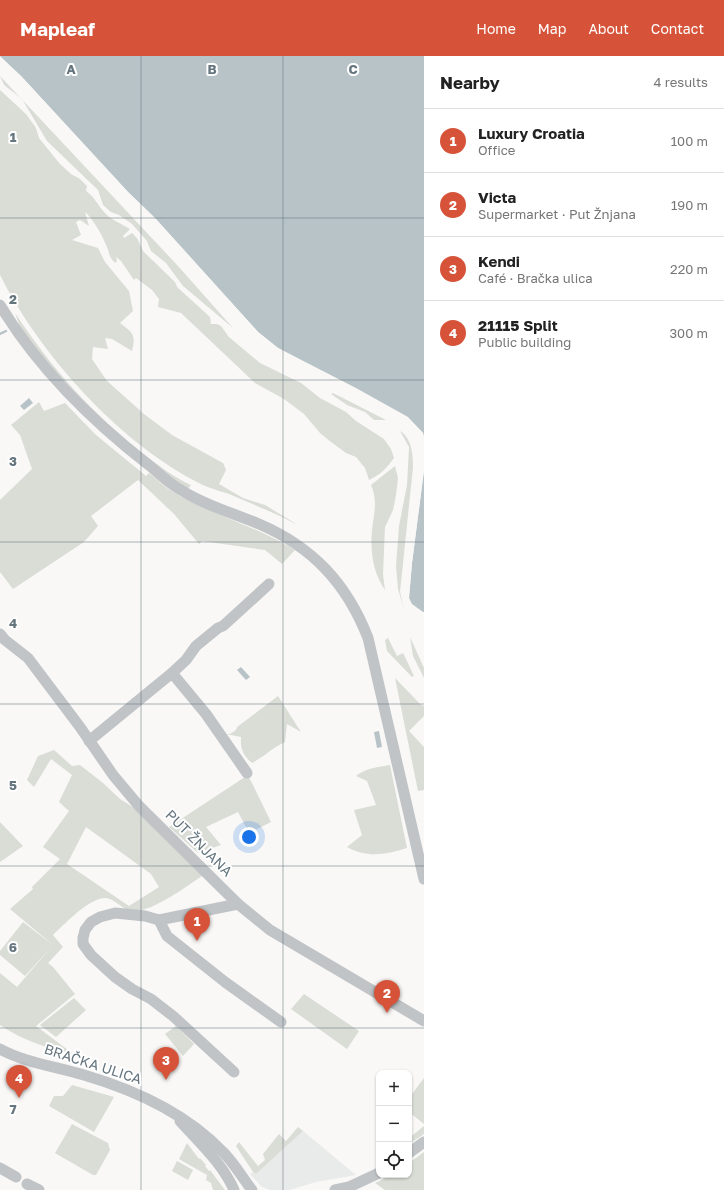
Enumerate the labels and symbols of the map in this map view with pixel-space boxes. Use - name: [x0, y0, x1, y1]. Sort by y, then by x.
- text: A: [66, 61, 76, 77]
- text: B: [207, 61, 217, 77]
- text: C: [348, 61, 358, 77]
- text: 1: [10, 129, 17, 145]
- text: 2: [9, 291, 17, 307]
- text: 3: [9, 453, 17, 469]
- text: 4: [9, 615, 17, 631]
- text: 5: [9, 777, 17, 793]
- street label: PUT ŽNJANA: [162, 806, 237, 880]
- your location: [239, 827, 259, 847]
- pin: 1: [184, 908, 210, 941]
- text: 6: [9, 939, 17, 955]
- pin: 2: [374, 980, 400, 1013]
- street label: BRAČKA ULICA: [42, 1040, 145, 1087]
- pin: 3: [153, 1047, 179, 1080]
- pin: 4: [6, 1065, 32, 1098]
- text: 7: [9, 1101, 17, 1117]

